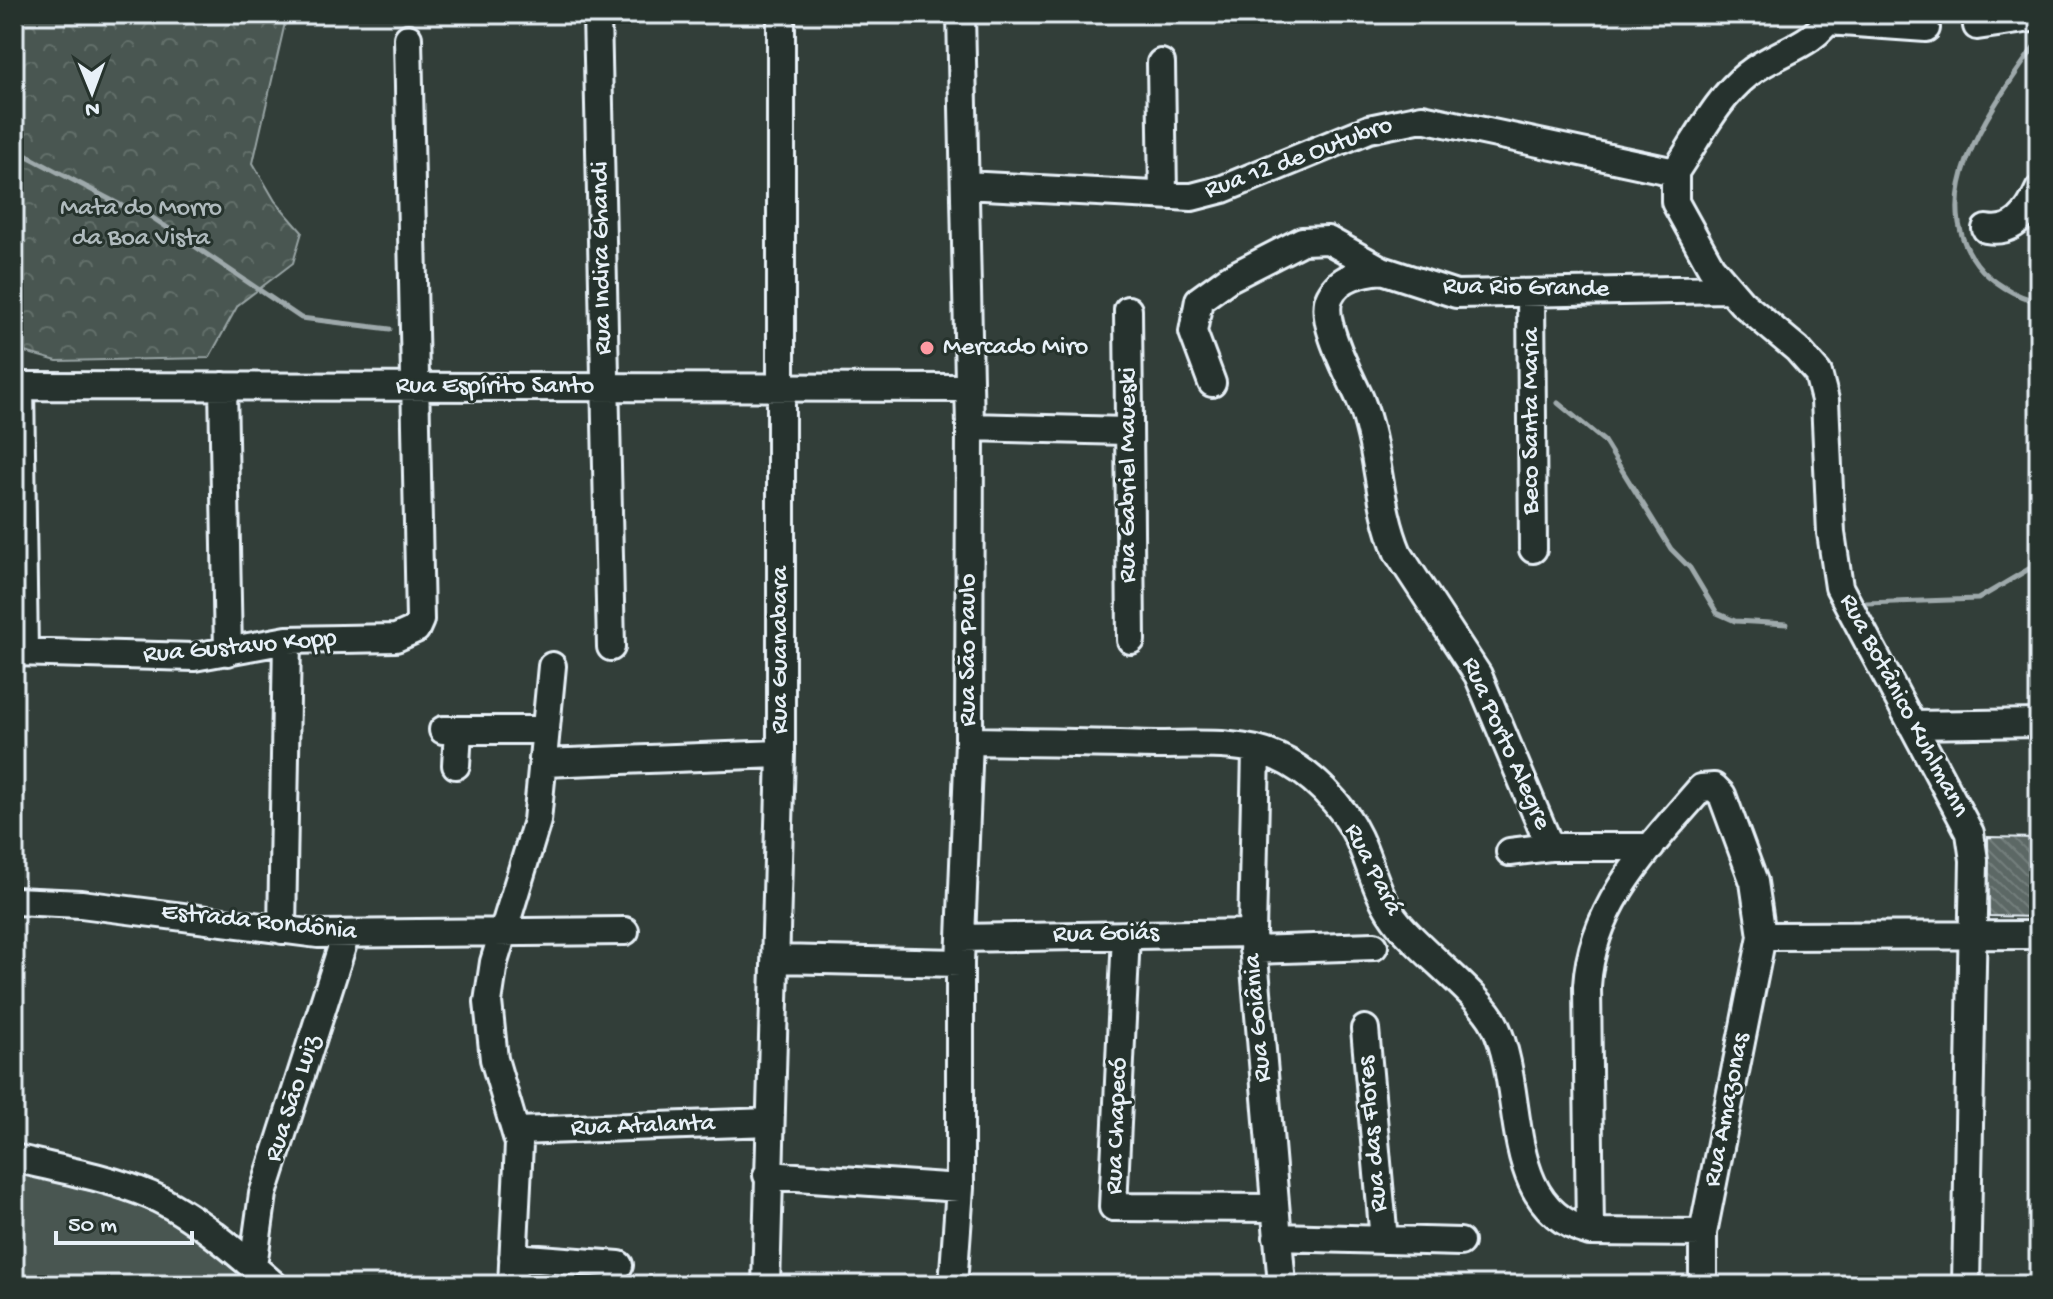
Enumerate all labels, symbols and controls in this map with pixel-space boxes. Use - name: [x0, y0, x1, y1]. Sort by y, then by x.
- north arrow: [52, 52, 132, 132]
- text: N: [85, 95, 100, 121]
- street label: Rua 12 de Outubro: [1201, 111, 1397, 207]
- street label: Rua Indira Ghandi: [586, 161, 620, 355]
- park label: Mata do Morro da Boa Vista: [60, 194, 222, 255]
- street label: Rua Rio Grande: [1443, 272, 1610, 306]
- street label: Beco Santa Maria: [1517, 326, 1548, 516]
- place label: Mercado Miro: [943, 333, 1088, 364]
- marker: Mercado Miro: [918, 339, 936, 357]
- street label: Rua Gabriel Maueski: [1114, 367, 1145, 583]
- street label: Rua Espírito Santo: [396, 372, 594, 403]
- street label: Rua Guanabara: [766, 564, 797, 734]
- street label: Rua São Paulo: [954, 574, 985, 726]
- street label: Rua Botânico Kuhlmann: [1831, 589, 1975, 824]
- street label: Rua Gustavo Kopp: [142, 624, 338, 672]
- street label: Rua Porto Alegre: [1453, 653, 1557, 836]
- street label: Rua Pará: [1336, 819, 1409, 922]
- street label: Estrada Rondônia: [160, 897, 360, 949]
- street label: Rua Goiás: [1053, 919, 1161, 951]
- street label: Rua Goiânia: [1238, 951, 1280, 1084]
- street label: Rua Amazonas: [1698, 1029, 1758, 1190]
- street label: Rua São Luiz: [259, 1030, 330, 1166]
- street label: Rua das Flores: [1352, 1053, 1396, 1213]
- street label: Rua Chapecó: [1100, 1057, 1136, 1195]
- street label: Rua Atalanta: [570, 1109, 717, 1145]
- scale bar: [56, 1195, 192, 1245]
- text: 50 m: [68, 1212, 117, 1241]

